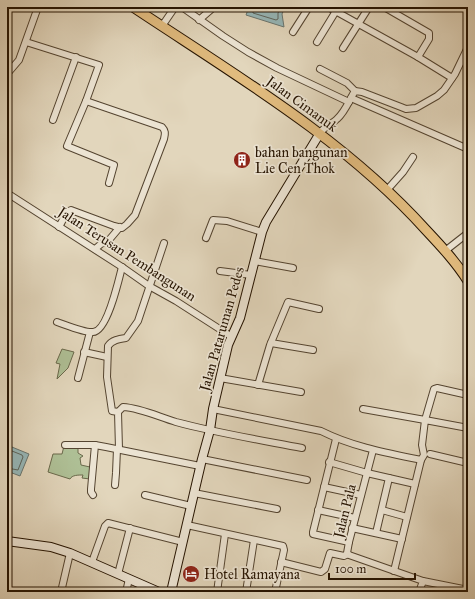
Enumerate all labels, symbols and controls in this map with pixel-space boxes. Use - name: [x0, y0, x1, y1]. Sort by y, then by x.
- street label: Jalan Cimanuk: [261, 71, 341, 137]
- place label: bahan bangunan Lie Cen Thok: [255, 144, 348, 177]
- building icon: bahan bangunan Lie Cen Thok: [232, 150, 252, 170]
- street label: Jalan Terusan Pembangunan: [53, 202, 199, 306]
- street label: Jalan Pataruman Pedes: [196, 265, 249, 395]
- street label: Jalan Pala: [330, 482, 361, 542]
- scale bar: [329, 555, 415, 581]
- text: 100 m: [335, 562, 366, 576]
- hotel icon: Hotel Ramayana: [181, 564, 201, 584]
- place label: Hotel Ramayana: [204, 566, 300, 583]

